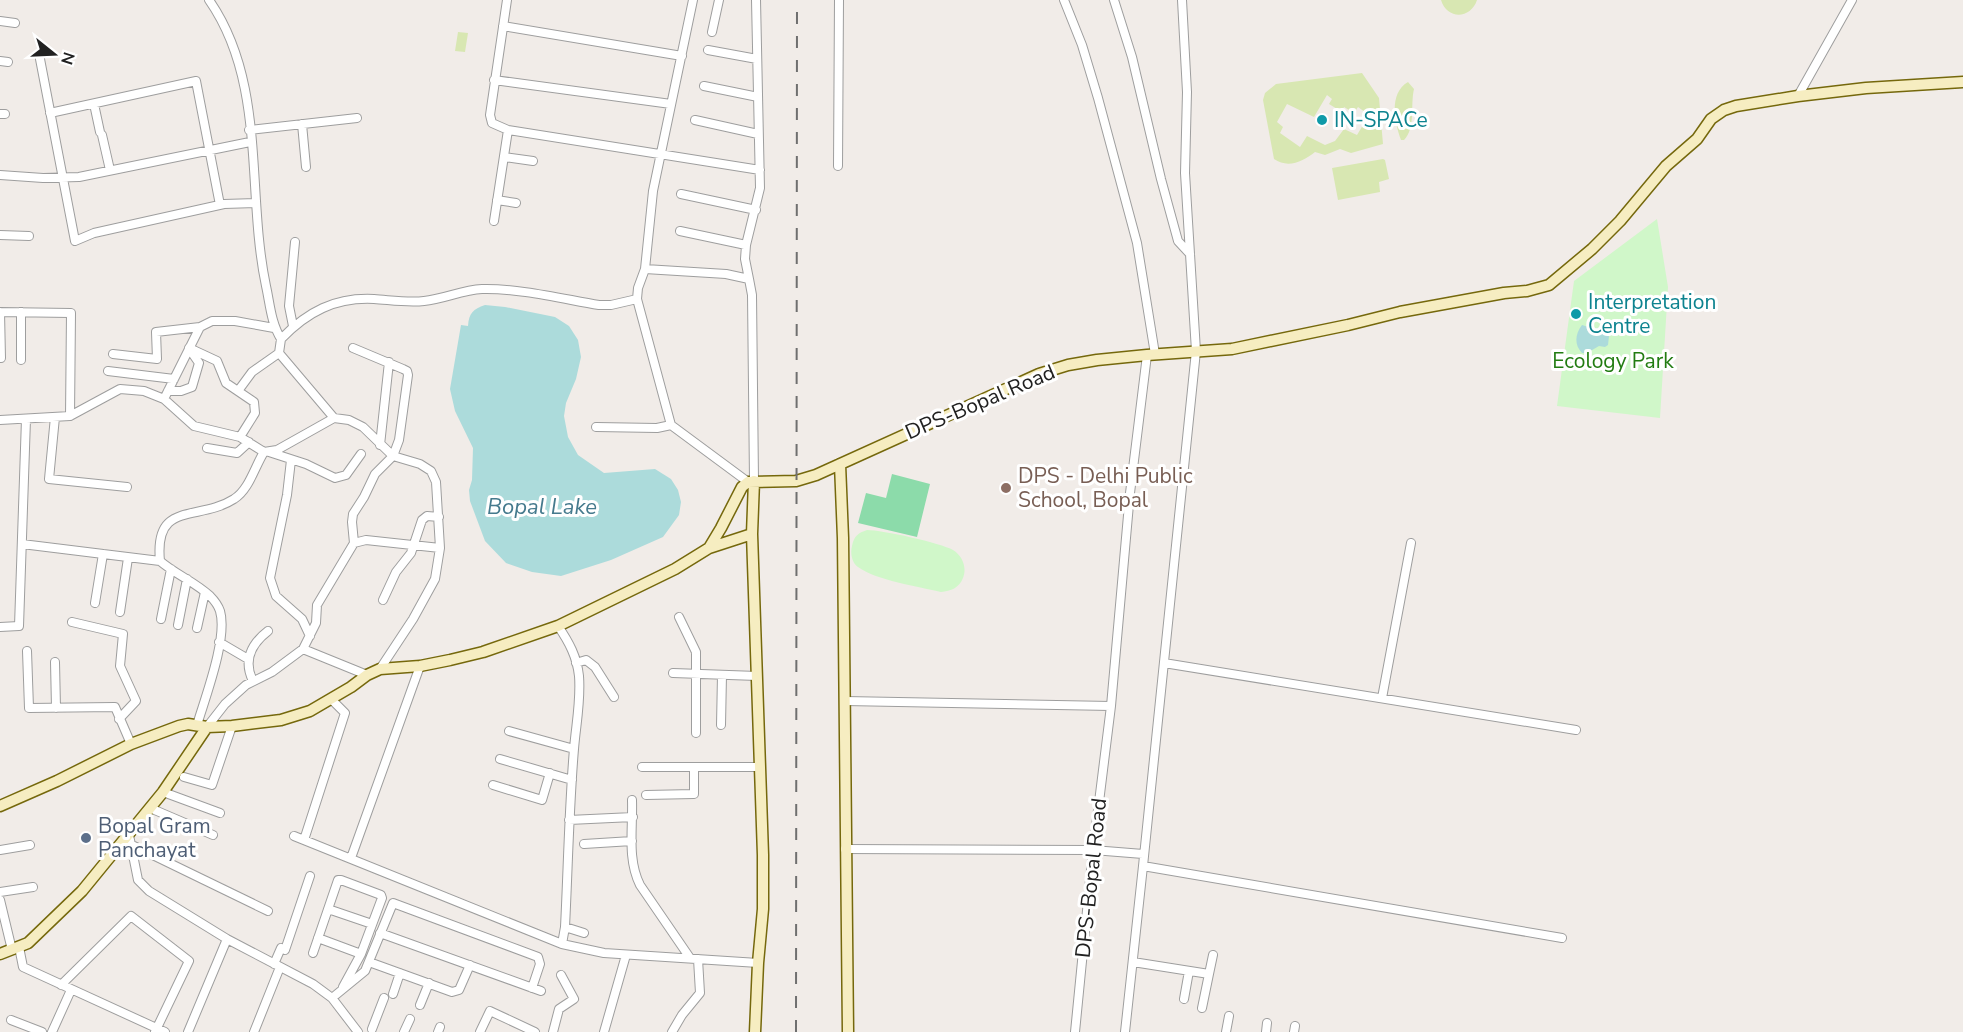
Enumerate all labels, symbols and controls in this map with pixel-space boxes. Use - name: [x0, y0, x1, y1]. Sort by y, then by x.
- north arrow: [24, 24, 84, 84]
- text: N: [55, 49, 80, 67]
- place label: IN-SPACe: [1334, 106, 1428, 134]
- marker: IN-SPACe: [1315, 113, 1329, 127]
- place label: Interpretation Centre: [1588, 288, 1716, 340]
- marker: Interpretation Centre: [1569, 307, 1583, 321]
- park label: Ecology Park: [1552, 347, 1674, 375]
- street label: DPS-Bopal Road: [901, 358, 1059, 446]
- place label: DPS - Delhi Public School, Bopal: [1018, 462, 1193, 514]
- marker: DPS - Delhi Public School, Bopal: [999, 481, 1013, 495]
- water label: Bopal Lake: [487, 492, 597, 522]
- street label: DPS-Bopal Road: [1069, 797, 1113, 959]
- place label: Bopal Gram Panchayat: [98, 812, 211, 864]
- marker: Bopal Gram Panchayat: [79, 831, 93, 845]

